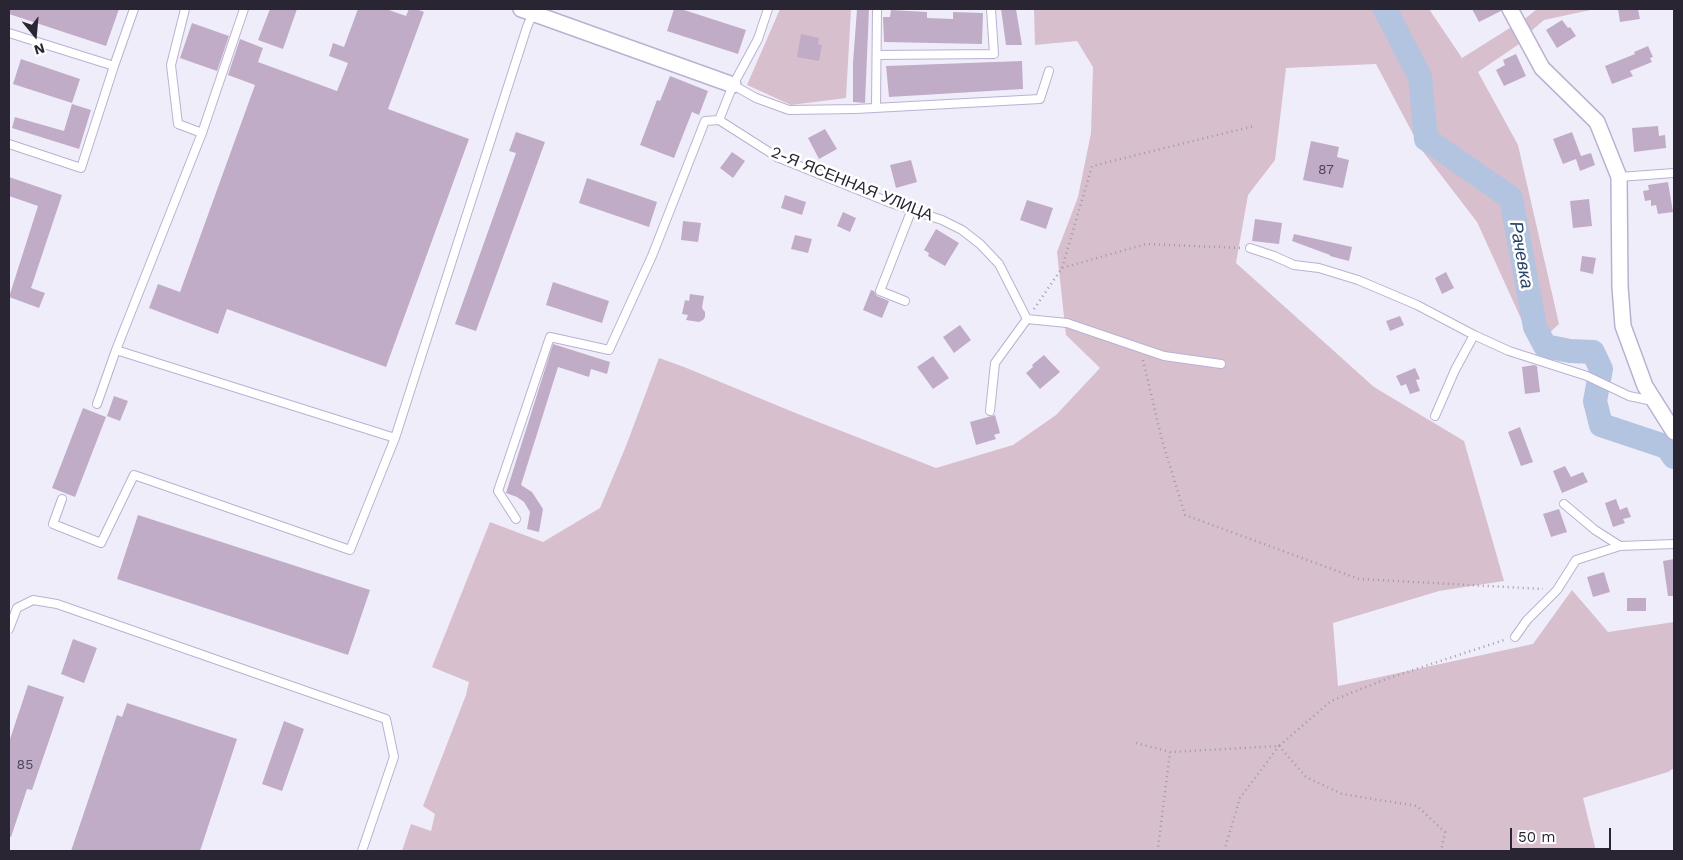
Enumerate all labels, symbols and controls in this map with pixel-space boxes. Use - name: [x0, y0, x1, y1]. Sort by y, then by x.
- north arrow: [10, 10, 60, 60]
- text: N: [32, 40, 47, 59]
- street label: 2-Я ЯСЕННАЯ УЛИЦА: [768, 143, 936, 225]
- house number: 87: [1318, 162, 1334, 178]
- water label: Рачевка: [1504, 220, 1538, 290]
- house number: 85: [17, 757, 33, 773]
- scale bar: [1513, 818, 1614, 850]
- text: 50 m: [1518, 828, 1555, 846]

